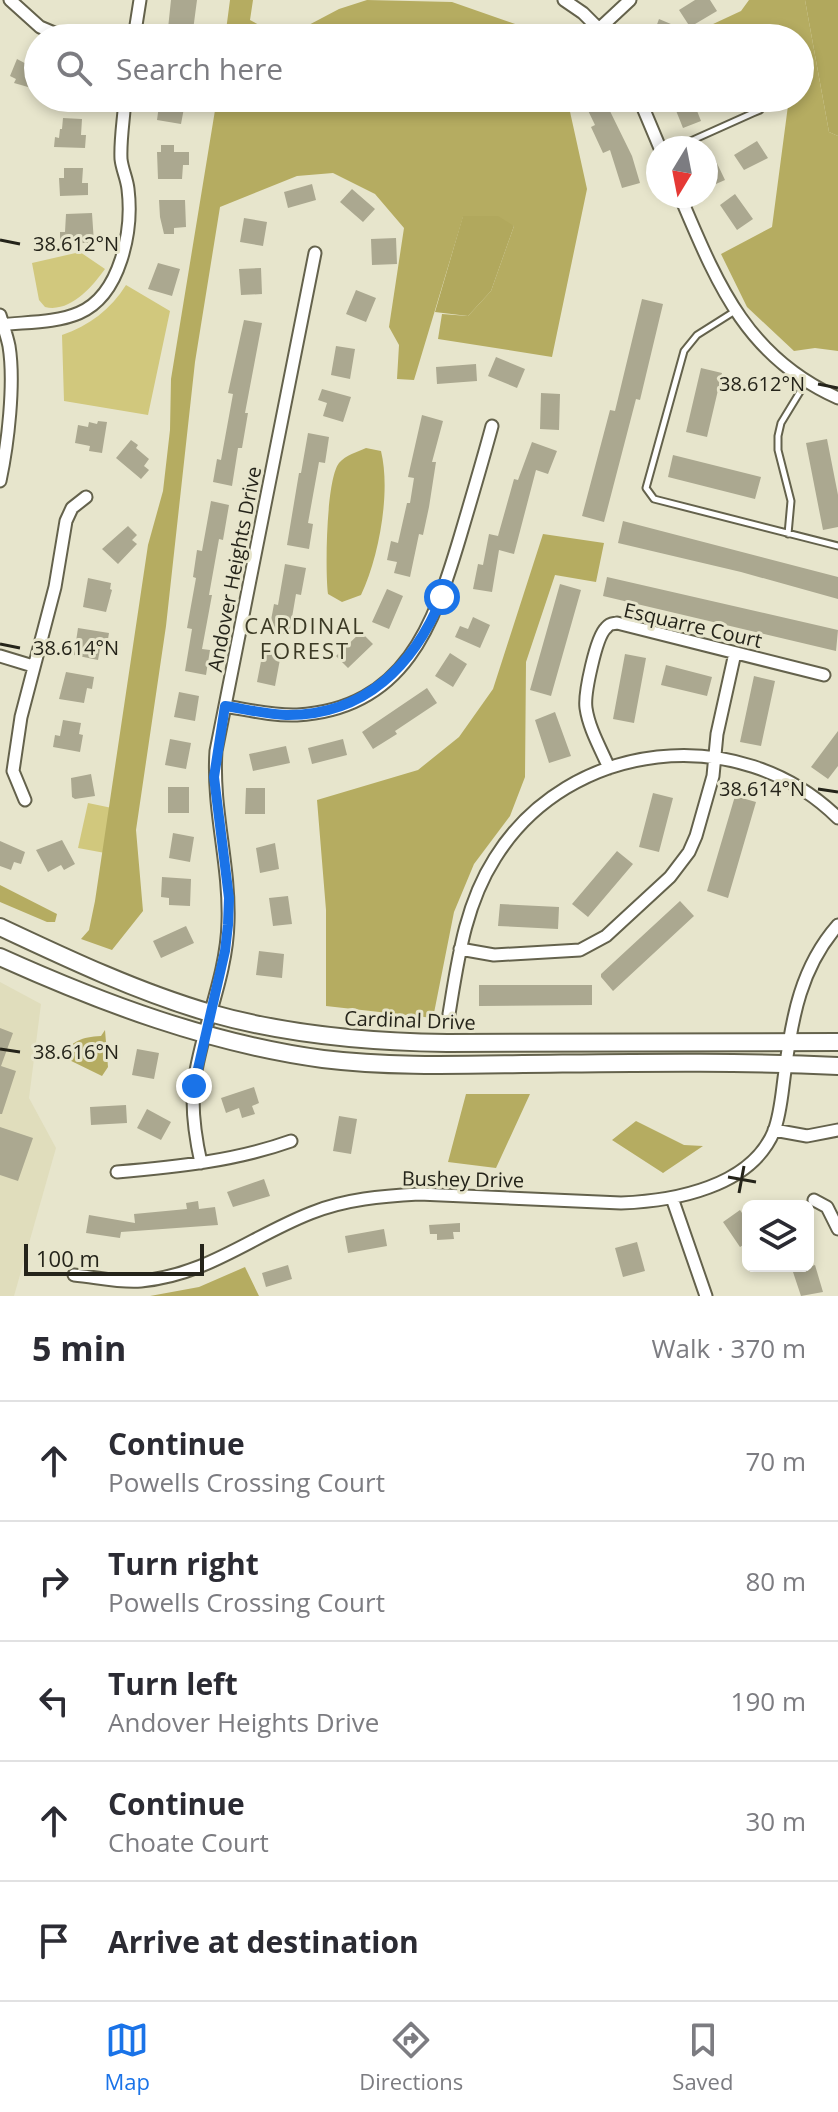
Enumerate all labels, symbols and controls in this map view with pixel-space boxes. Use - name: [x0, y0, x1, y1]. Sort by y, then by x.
- search box: [24, 24, 814, 112]
- icon: search: [52, 46, 96, 90]
- text: Search here: [116, 48, 283, 89]
- north arrow: [646, 136, 718, 208]
- text: 38.612°N: [33, 230, 119, 257]
- text: 38.612°N: [719, 370, 805, 397]
- street label: Andover Heights Drive: [201, 464, 267, 674]
- route start: [424, 579, 460, 615]
- street label: Esquarre Court: [621, 596, 765, 654]
- district label: CARDINAL FOREST: [244, 610, 366, 665]
- text: 38.614°N: [33, 634, 119, 661]
- text: 38.614°N: [719, 775, 805, 802]
- street label: Cardinal Drive: [344, 1004, 476, 1036]
- text: 38.616°N: [33, 1038, 119, 1065]
- route end: [176, 1068, 212, 1104]
- street label: Bushey Drive: [402, 1164, 524, 1194]
- map controls: [742, 1200, 814, 1272]
- button: layers: [742, 1200, 814, 1272]
- scale bar: [24, 1240, 204, 1276]
- text: 100 m: [36, 1243, 100, 1273]
- text: 5 min: [32, 1325, 126, 1371]
- text: Walk · 370 m: [652, 1330, 806, 1366]
- text: Continue: [108, 1423, 245, 1464]
- icon: ahead: [32, 1439, 76, 1483]
- text: 70 m: [745, 1443, 806, 1479]
- text: Powells Crossing Court: [108, 1464, 385, 1500]
- text: Turn right: [108, 1543, 259, 1584]
- icon: right: [32, 1559, 76, 1603]
- text: 80 m: [745, 1563, 806, 1599]
- text: Powells Crossing Court: [108, 1584, 385, 1620]
- text: Turn left: [108, 1663, 238, 1704]
- icon: left: [32, 1679, 76, 1723]
- text: 190 m: [731, 1683, 806, 1719]
- text: Andover Heights Drive: [108, 1704, 379, 1740]
- text: Continue: [108, 1783, 245, 1824]
- icon: ahead: [32, 1799, 76, 1843]
- text: 30 m: [745, 1803, 806, 1839]
- text: Choate Court: [108, 1824, 269, 1860]
- icon: arrive: [32, 1919, 76, 1963]
- text: Arrive at destination: [108, 1921, 419, 1962]
- tab: Map: [105, 2018, 150, 2096]
- tab: Directions: [359, 2018, 463, 2096]
- tab: Saved: [672, 2018, 733, 2096]

